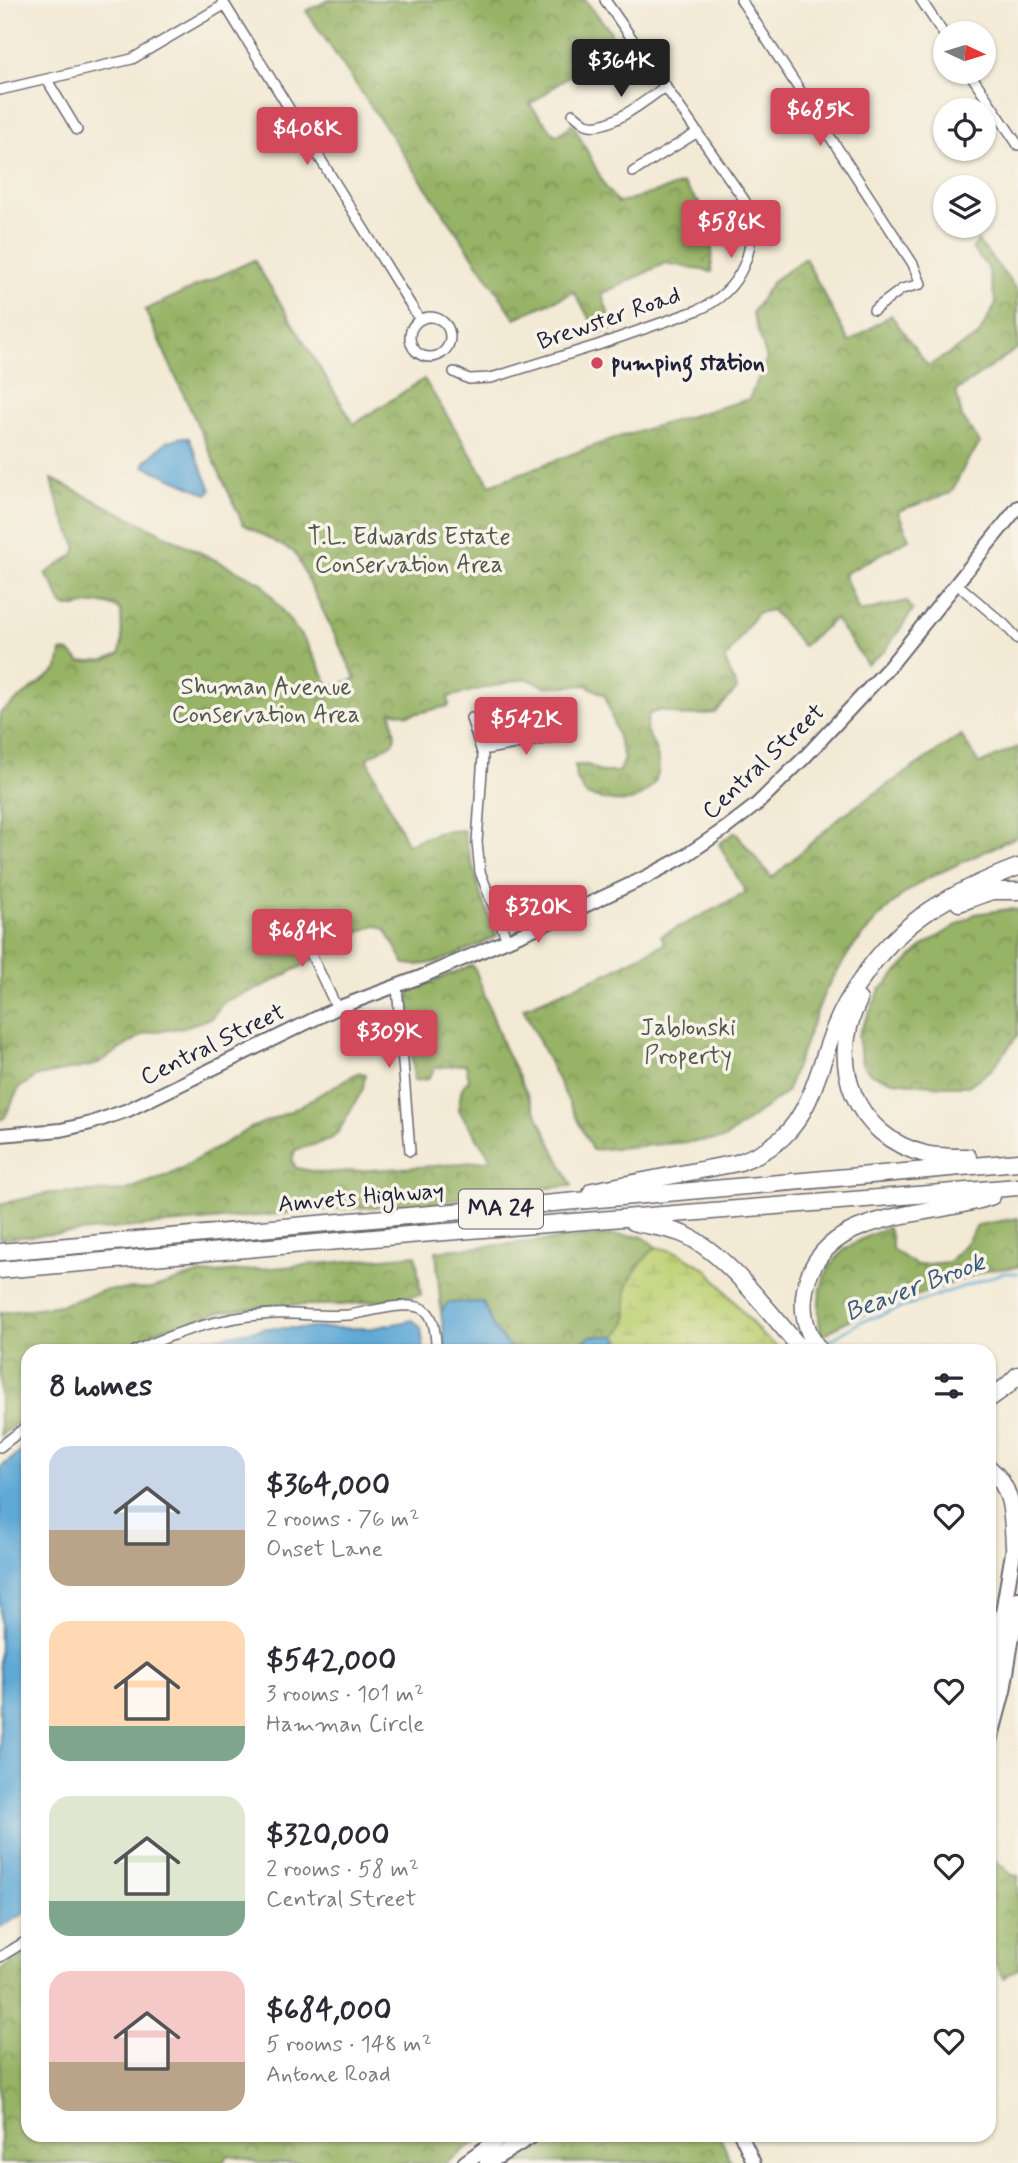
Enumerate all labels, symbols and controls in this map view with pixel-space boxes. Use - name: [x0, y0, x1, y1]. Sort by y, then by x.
- north arrow: [933, 21, 996, 84]
- map controls: [933, 21, 996, 238]
- pin: $364K: [572, 40, 670, 99]
- text: $364K: [588, 47, 654, 77]
- pin: $685K: [771, 88, 869, 148]
- text: $685K: [787, 96, 853, 126]
- button: locate: [933, 98, 996, 161]
- pin: $408K: [258, 108, 356, 167]
- text: $408K: [273, 115, 341, 145]
- button: layers: [933, 175, 996, 238]
- pin: $586K: [682, 201, 780, 260]
- text: $586K: [698, 208, 765, 238]
- street label: Brewster Road: [533, 280, 685, 358]
- place label: pumping station: [611, 348, 765, 382]
- marker: pumping station: [589, 355, 605, 371]
- park label: T.L. Edwards Estate Conservation Area: [308, 522, 510, 581]
- park label: Shuman Avenue Conservation Area: [172, 672, 360, 731]
- street label: Central Street: [696, 697, 832, 827]
- pin: $542K: [477, 698, 575, 757]
- text: $542K: [490, 705, 562, 735]
- pin: $320K: [489, 886, 587, 945]
- text: $320K: [505, 893, 571, 923]
- pin: $684K: [253, 909, 351, 969]
- text: $684K: [268, 917, 336, 947]
- street label: Central Street: [136, 997, 290, 1093]
- pin: $309K: [340, 1010, 438, 1070]
- park label: Jablonski Property: [640, 1013, 736, 1072]
- text: $309K: [356, 1018, 422, 1048]
- street label: Amvets Highway: [277, 1175, 446, 1223]
- road number: MA 24: [459, 1190, 543, 1228]
- water label: Beaver Brook: [840, 1245, 992, 1330]
- text: 8 homes: [49, 1367, 152, 1406]
- icon: filters: [930, 1367, 968, 1405]
- text: $364,000: [266, 1466, 390, 1505]
- icon: home: [105, 1474, 189, 1558]
- icon: heart: [930, 1497, 968, 1535]
- text: 2 rooms · 76 m²: [266, 1505, 419, 1535]
- text: Onset Lane: [266, 1535, 383, 1565]
- text: $542,000: [266, 1641, 396, 1680]
- icon: home: [105, 1649, 189, 1733]
- icon: heart: [930, 1672, 968, 1710]
- text: 3 rooms · 101 m²: [266, 1680, 424, 1710]
- text: Hamman Circle: [266, 1710, 424, 1740]
- text: $320,000: [266, 1816, 390, 1855]
- icon: home: [105, 1824, 189, 1908]
- icon: heart: [930, 1847, 968, 1885]
- text: 2 rooms · 58 m²: [266, 1855, 419, 1885]
- text: Central Street: [266, 1885, 416, 1915]
- text: $684,000: [266, 1991, 392, 2030]
- icon: home: [105, 1999, 189, 2083]
- icon: heart: [930, 2022, 968, 2060]
- text: 5 rooms · 148 m²: [266, 2030, 432, 2060]
- text: Antone Road: [266, 2060, 391, 2090]

